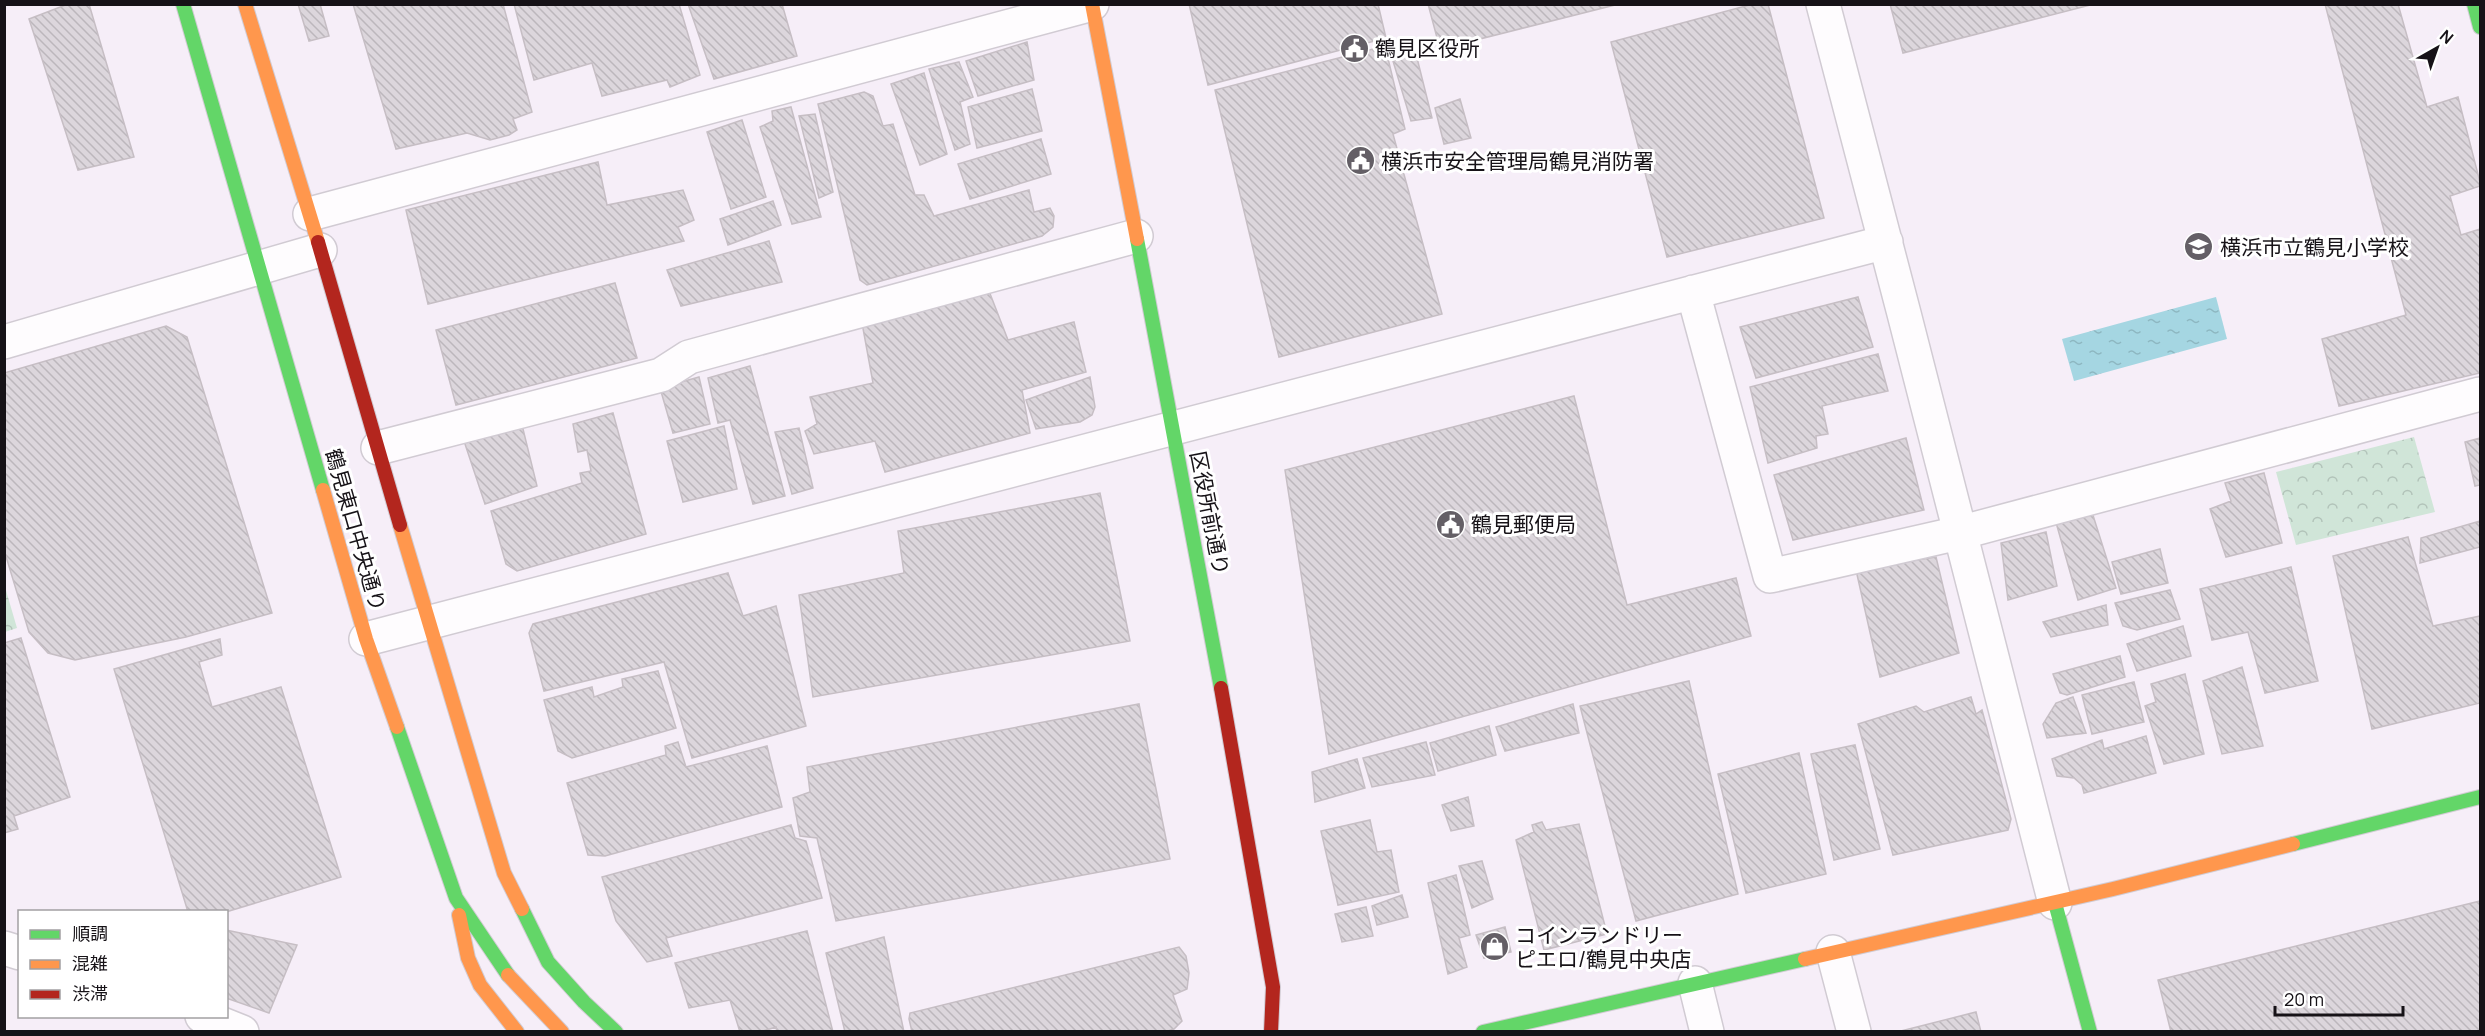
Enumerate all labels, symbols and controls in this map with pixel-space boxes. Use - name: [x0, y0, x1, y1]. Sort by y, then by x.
- north arrow: [2407, 18, 2467, 78]
- text: N: [2435, 24, 2458, 49]
- public building icon: 鶴見区役所: [1338, 32, 1370, 64]
- place label: 鶴見区役所: [1375, 34, 1480, 62]
- public building icon: 横浜市安全管理局鶴見消防署: [1344, 145, 1376, 177]
- place label: 横浜市安全管理局鶴見消防署: [1381, 147, 1654, 175]
- school or university icon: 横浜市立鶴見小学校: [2183, 231, 2215, 263]
- place label: 横浜市立鶴見小学校: [2220, 233, 2409, 261]
- street label: 鶴見東口中央通り: [319, 445, 393, 615]
- street label: 区役所前通り: [1184, 448, 1236, 578]
- public building icon: 鶴見郵便局: [1434, 508, 1466, 540]
- place label: 鶴見郵便局: [1471, 510, 1576, 538]
- legend: [18, 910, 228, 1018]
- text: 順調: [72, 921, 108, 945]
- place label: コインランドリー ピエロ/鶴見中央店: [1515, 921, 1691, 973]
- shop icon: コインランドリー ピエロ/鶴見中央店: [1478, 931, 1510, 963]
- text: 混雑: [72, 951, 108, 975]
- scale bar: [2275, 979, 2402, 1017]
- text: 渋滞: [72, 981, 108, 1005]
- text: 20 m: [2284, 987, 2324, 1011]

